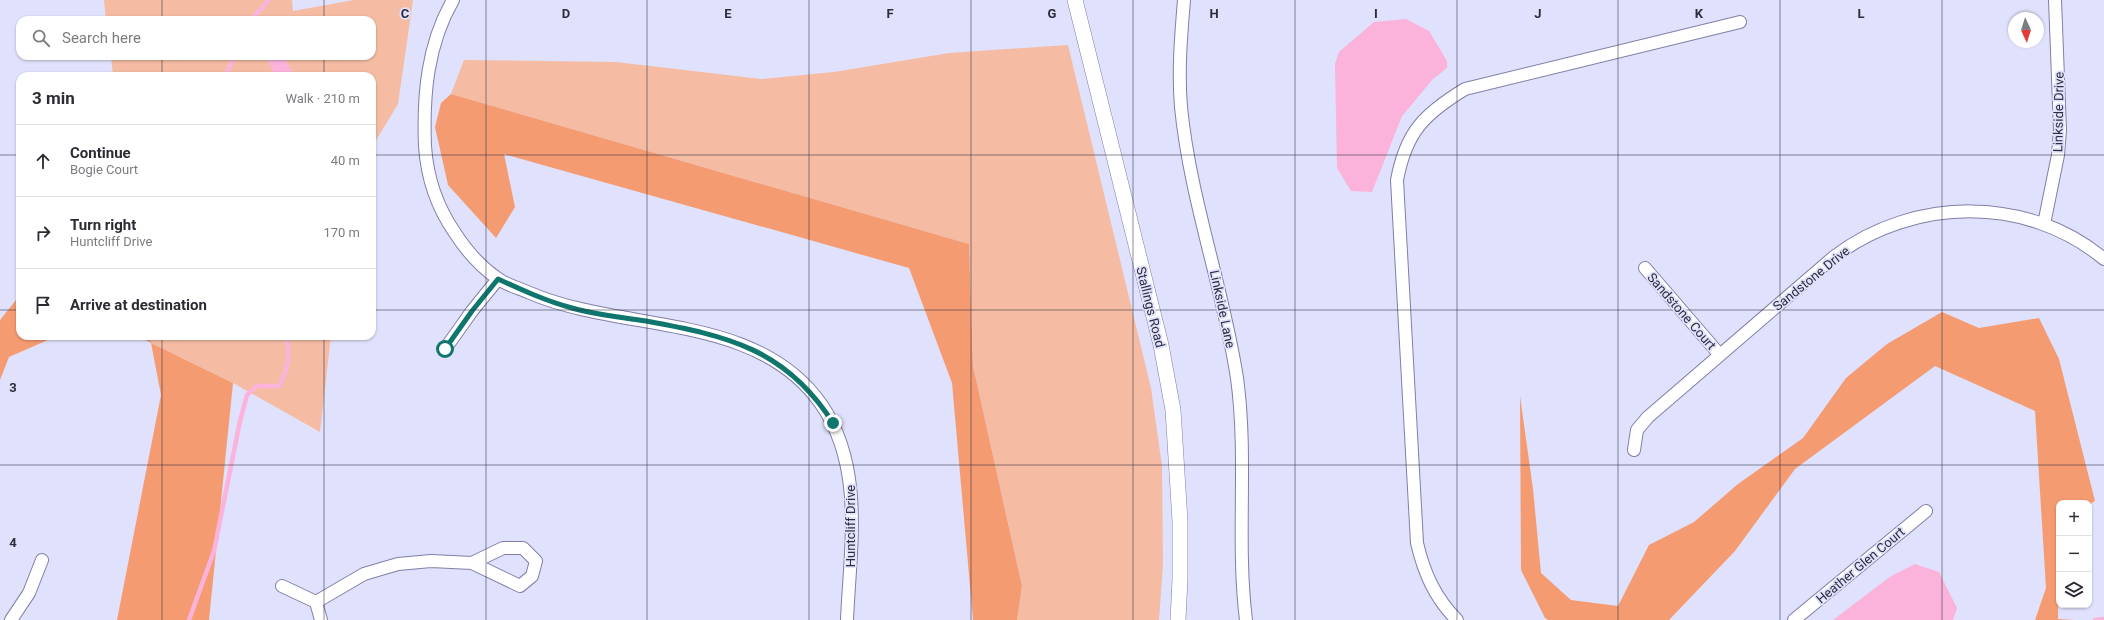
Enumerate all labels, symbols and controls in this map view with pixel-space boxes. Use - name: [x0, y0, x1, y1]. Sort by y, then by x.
- text: C: [401, 6, 410, 21]
- text: D: [562, 6, 570, 21]
- text: E: [724, 6, 732, 21]
- text: F: [886, 6, 894, 21]
- text: G: [1048, 6, 1057, 21]
- text: H: [1209, 6, 1219, 21]
- text: I: [1374, 6, 1378, 21]
- text: J: [1534, 6, 1542, 21]
- text: K: [1695, 6, 1704, 21]
- text: L: [1857, 6, 1865, 21]
- north arrow: [2008, 12, 2044, 48]
- search box: [16, 16, 376, 60]
- icon: search: [30, 27, 52, 49]
- text: Search here: [62, 29, 141, 47]
- street label: Linkside Drive: [2050, 72, 2067, 152]
- text: 3 min: [32, 88, 75, 108]
- text: Walk · 210 m: [285, 91, 360, 106]
- text: Continue: [70, 144, 131, 162]
- icon: ahead: [32, 150, 54, 172]
- text: 40 m: [331, 153, 360, 168]
- text: Bogie Court: [70, 162, 138, 177]
- text: Turn right: [70, 216, 136, 234]
- icon: right: [32, 222, 54, 244]
- text: 170 m: [323, 225, 360, 240]
- text: Huntcliff Drive: [70, 234, 152, 249]
- street label: Sandstone Drive: [1770, 243, 1853, 314]
- street label: Stallings Road: [1133, 265, 1168, 349]
- street label: Linkside Lane: [1207, 269, 1238, 350]
- street label: Sandstone Court: [1644, 270, 1719, 353]
- icon: arrive: [32, 294, 54, 316]
- text: Arrive at destination: [70, 296, 207, 314]
- route start: [436, 340, 454, 358]
- text: 3: [9, 380, 17, 395]
- route end: [824, 414, 842, 432]
- street label: Huntcliff Drive: [843, 485, 858, 567]
- map controls: [2056, 500, 2092, 608]
- button: +: [2056, 500, 2092, 536]
- street label: Heather Glen Court: [1813, 524, 1907, 607]
- text: 4: [9, 535, 17, 550]
- button: −: [2056, 536, 2092, 572]
- button: layers: [2056, 572, 2092, 608]

